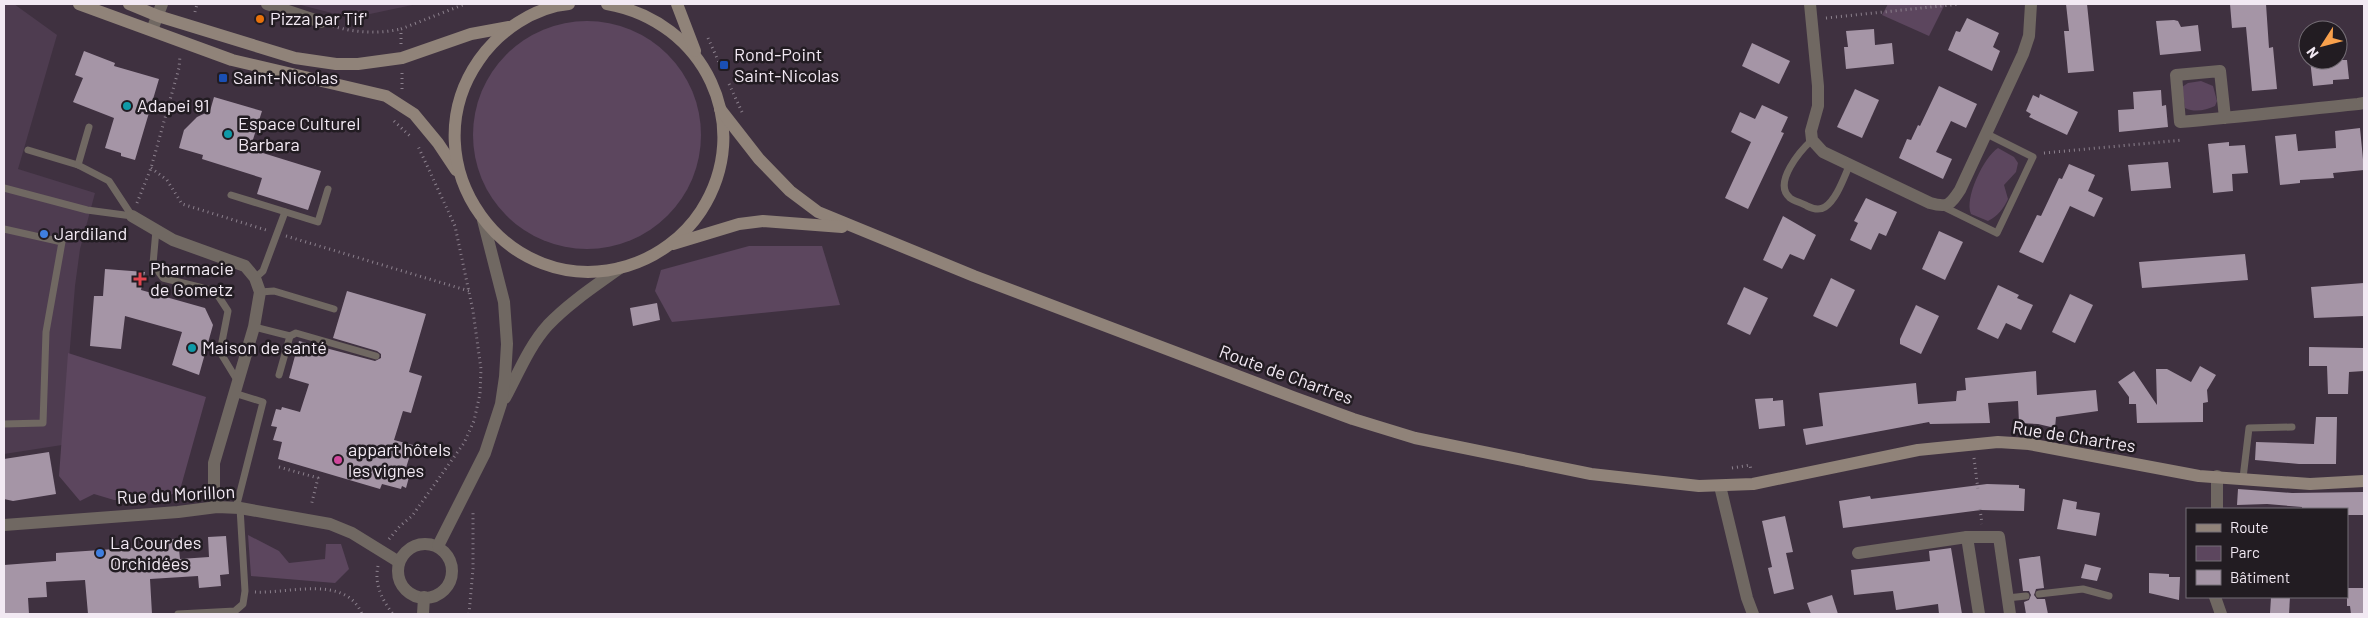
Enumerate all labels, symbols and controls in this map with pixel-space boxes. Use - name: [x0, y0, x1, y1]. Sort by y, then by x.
- place label: Pizza par Tif': [270, 7, 367, 29]
- marker: Pizza par Tif': [254, 13, 266, 25]
- north arrow: [2298, 20, 2348, 70]
- place label: Rond-Point Saint-Nicolas: [734, 43, 839, 86]
- text: N: [2302, 44, 2322, 62]
- marker: Rond-Point Saint-Nicolas: [718, 59, 730, 71]
- place label: Saint-Nicolas: [233, 66, 338, 88]
- marker: Saint-Nicolas: [217, 72, 229, 84]
- place label: Adapei 91: [137, 94, 210, 116]
- marker: Adapei 91: [121, 100, 133, 112]
- place label: Espace Culturel Barbara: [238, 112, 360, 155]
- marker: Espace Culturel Barbara: [222, 128, 234, 140]
- place label: Jardiland: [54, 222, 127, 244]
- marker: Jardiland: [38, 228, 50, 240]
- place label: Pharmacie de Gometz: [150, 257, 234, 300]
- marker: Pharmacie de Gometz: [134, 273, 146, 285]
- place label: Maison de santé: [202, 336, 327, 358]
- street label: Route de Chartres: [1216, 340, 1356, 408]
- marker: Maison de santé: [186, 342, 198, 354]
- street label: Rue de Chartres: [2011, 415, 2137, 457]
- place label: appart hôtels les vignes: [348, 438, 451, 481]
- marker: appart hôtels les vignes: [332, 454, 344, 466]
- street label: Rue du Morillon: [116, 480, 236, 508]
- legend: [2186, 508, 2348, 598]
- text: Route: [2230, 518, 2269, 536]
- place label: La Cour des Orchidées: [110, 531, 201, 574]
- text: Parc: [2230, 543, 2260, 561]
- marker: La Cour des Orchidées: [94, 547, 106, 559]
- text: Bâtiment: [2230, 568, 2290, 586]

